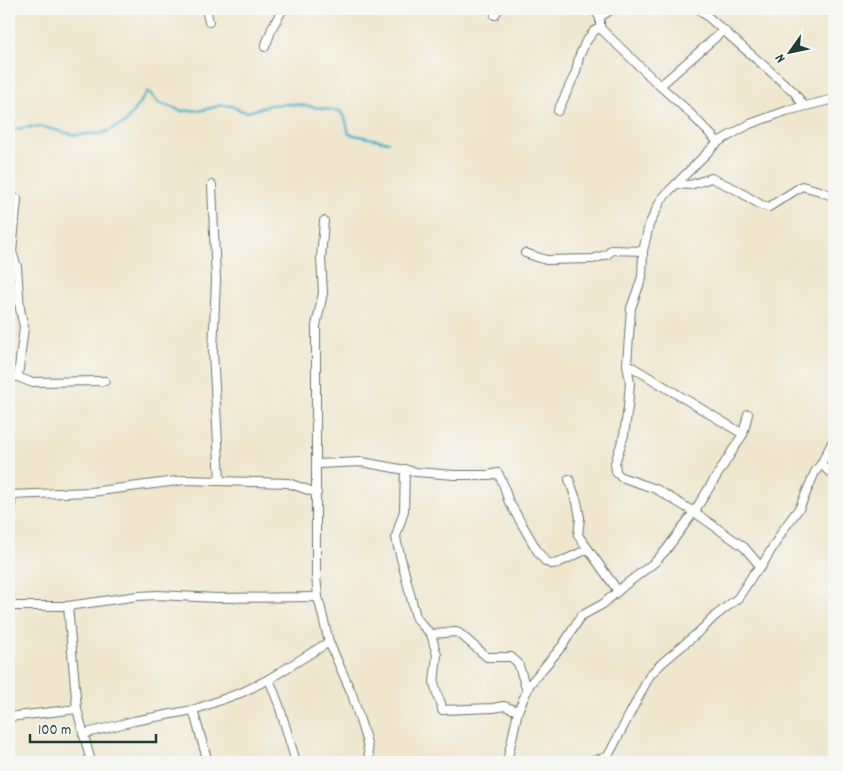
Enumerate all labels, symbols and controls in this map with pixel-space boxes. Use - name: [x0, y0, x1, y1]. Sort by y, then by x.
- north arrow: [766, 28, 816, 78]
- text: N: [770, 50, 791, 66]
- scale bar: [30, 711, 156, 743]
- text: 100 m: [38, 720, 71, 742]

